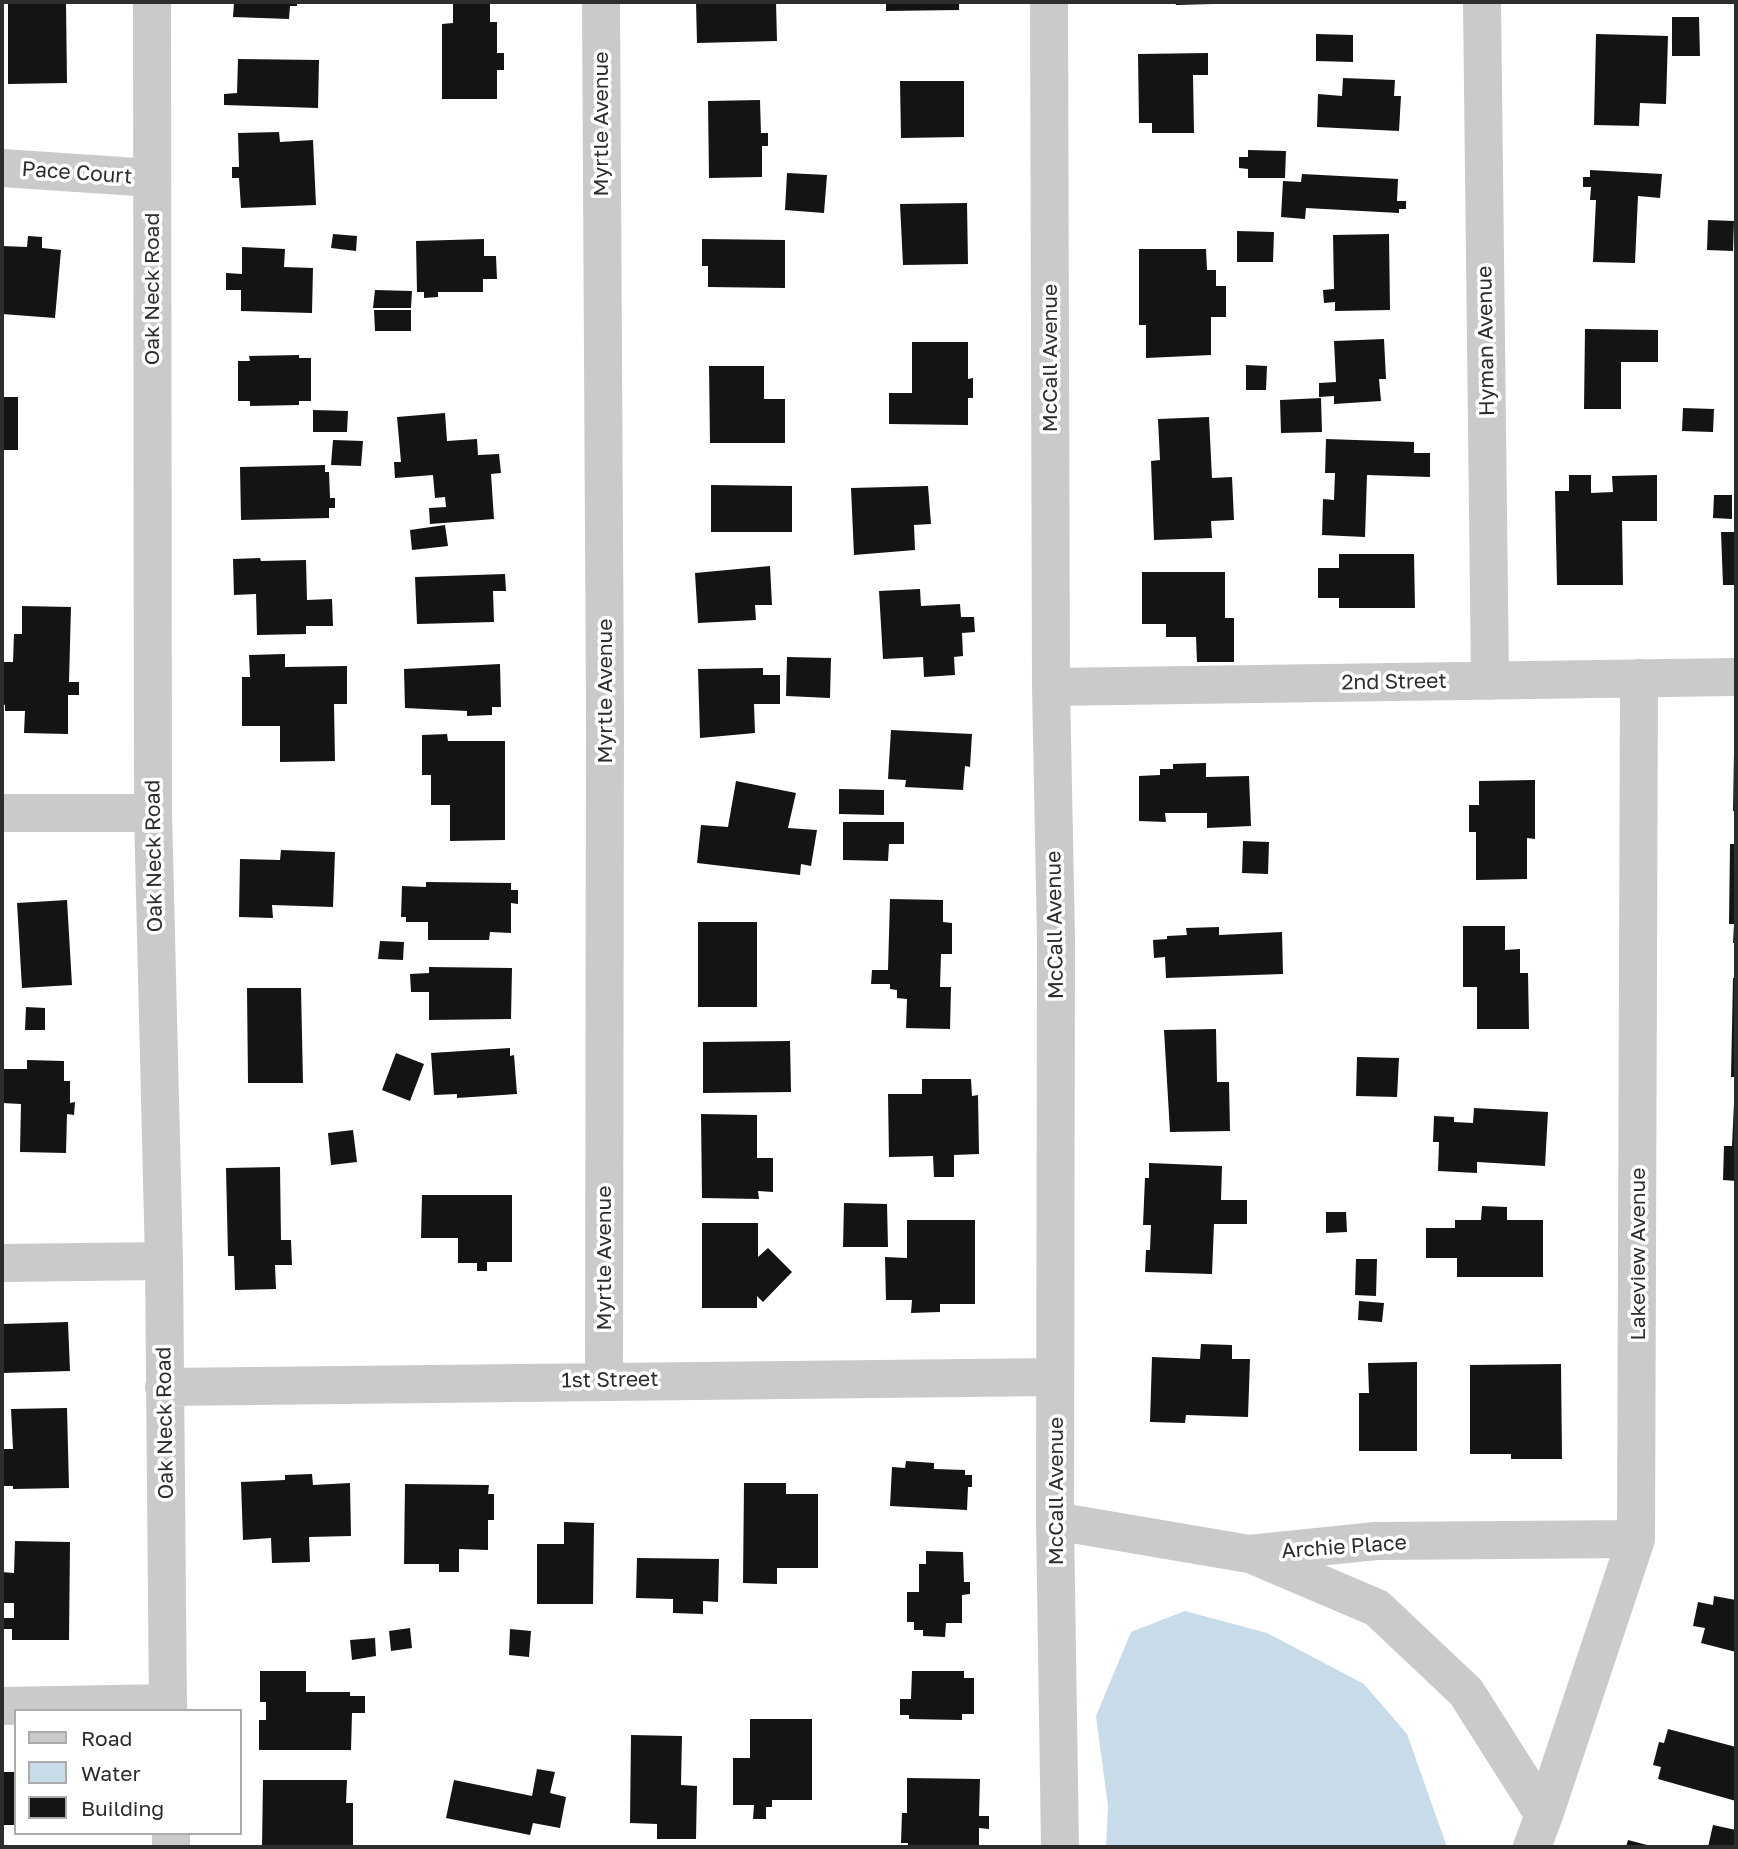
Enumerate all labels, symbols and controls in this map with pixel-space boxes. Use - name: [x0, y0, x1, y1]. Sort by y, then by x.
- street label: Myrtle Avenue: [588, 52, 614, 196]
- street label: Pace Court: [21, 157, 133, 189]
- street label: Oak Neck Road: [139, 213, 165, 365]
- street label: Hyman Avenue: [1472, 266, 1500, 416]
- street label: McCall Avenue: [1037, 284, 1063, 432]
- street label: Myrtle Avenue: [592, 619, 618, 763]
- street label: 2nd Street: [1341, 668, 1447, 696]
- street label: Oak Neck Road: [140, 779, 168, 933]
- street label: McCall Avenue: [1041, 851, 1069, 999]
- street label: Lakeview Avenue: [1625, 1168, 1651, 1340]
- street label: Myrtle Avenue: [591, 1186, 617, 1330]
- street label: Oak Neck Road: [151, 1346, 179, 1500]
- street label: 1st Street: [561, 1367, 659, 1393]
- street label: McCall Avenue: [1043, 1417, 1069, 1565]
- street label: Archie Place: [1281, 1530, 1407, 1564]
- legend: [14, 1709, 242, 1835]
- text: Road: [81, 1725, 132, 1751]
- text: Water: [81, 1760, 141, 1786]
- text: Building: [81, 1795, 164, 1821]

